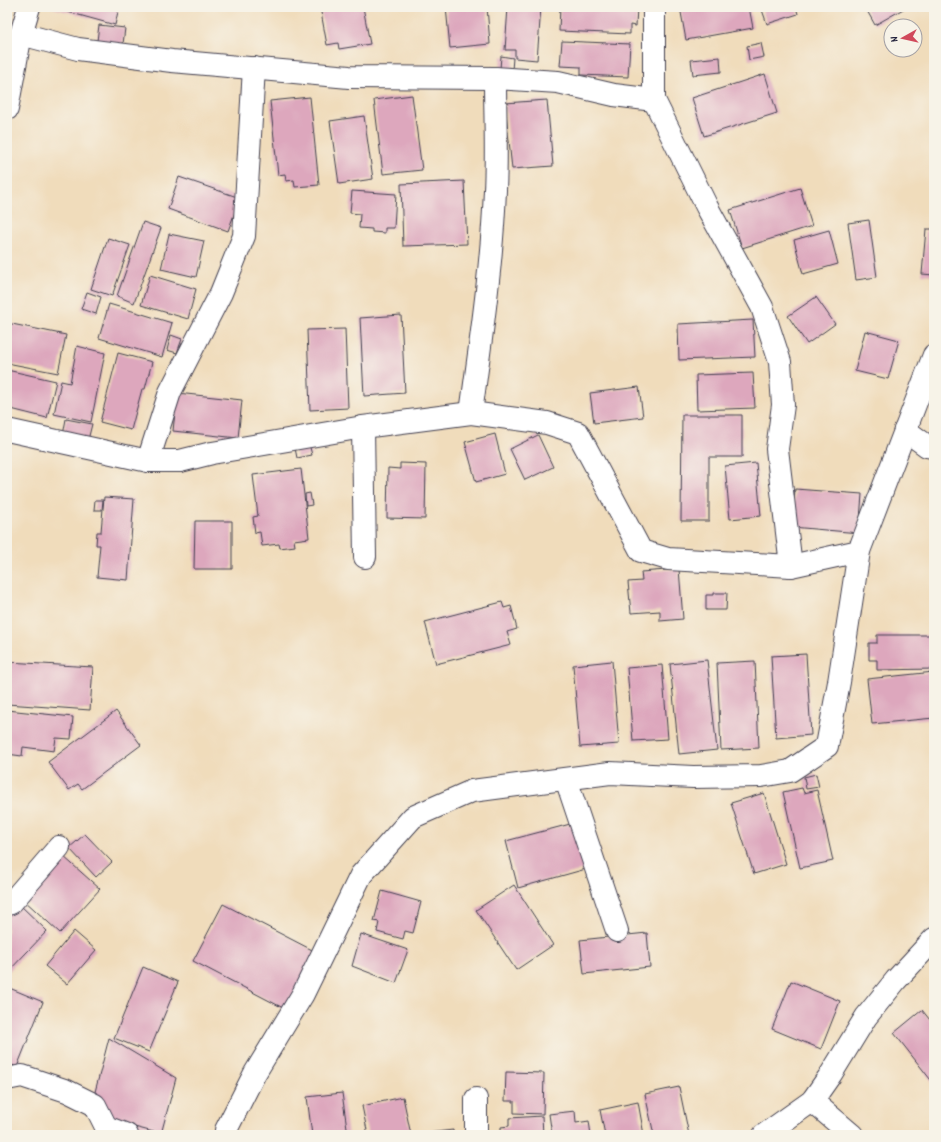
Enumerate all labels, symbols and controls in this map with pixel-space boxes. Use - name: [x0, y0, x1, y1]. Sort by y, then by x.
- north arrow: [883, 18, 923, 58]
- text: N: [887, 35, 903, 43]

